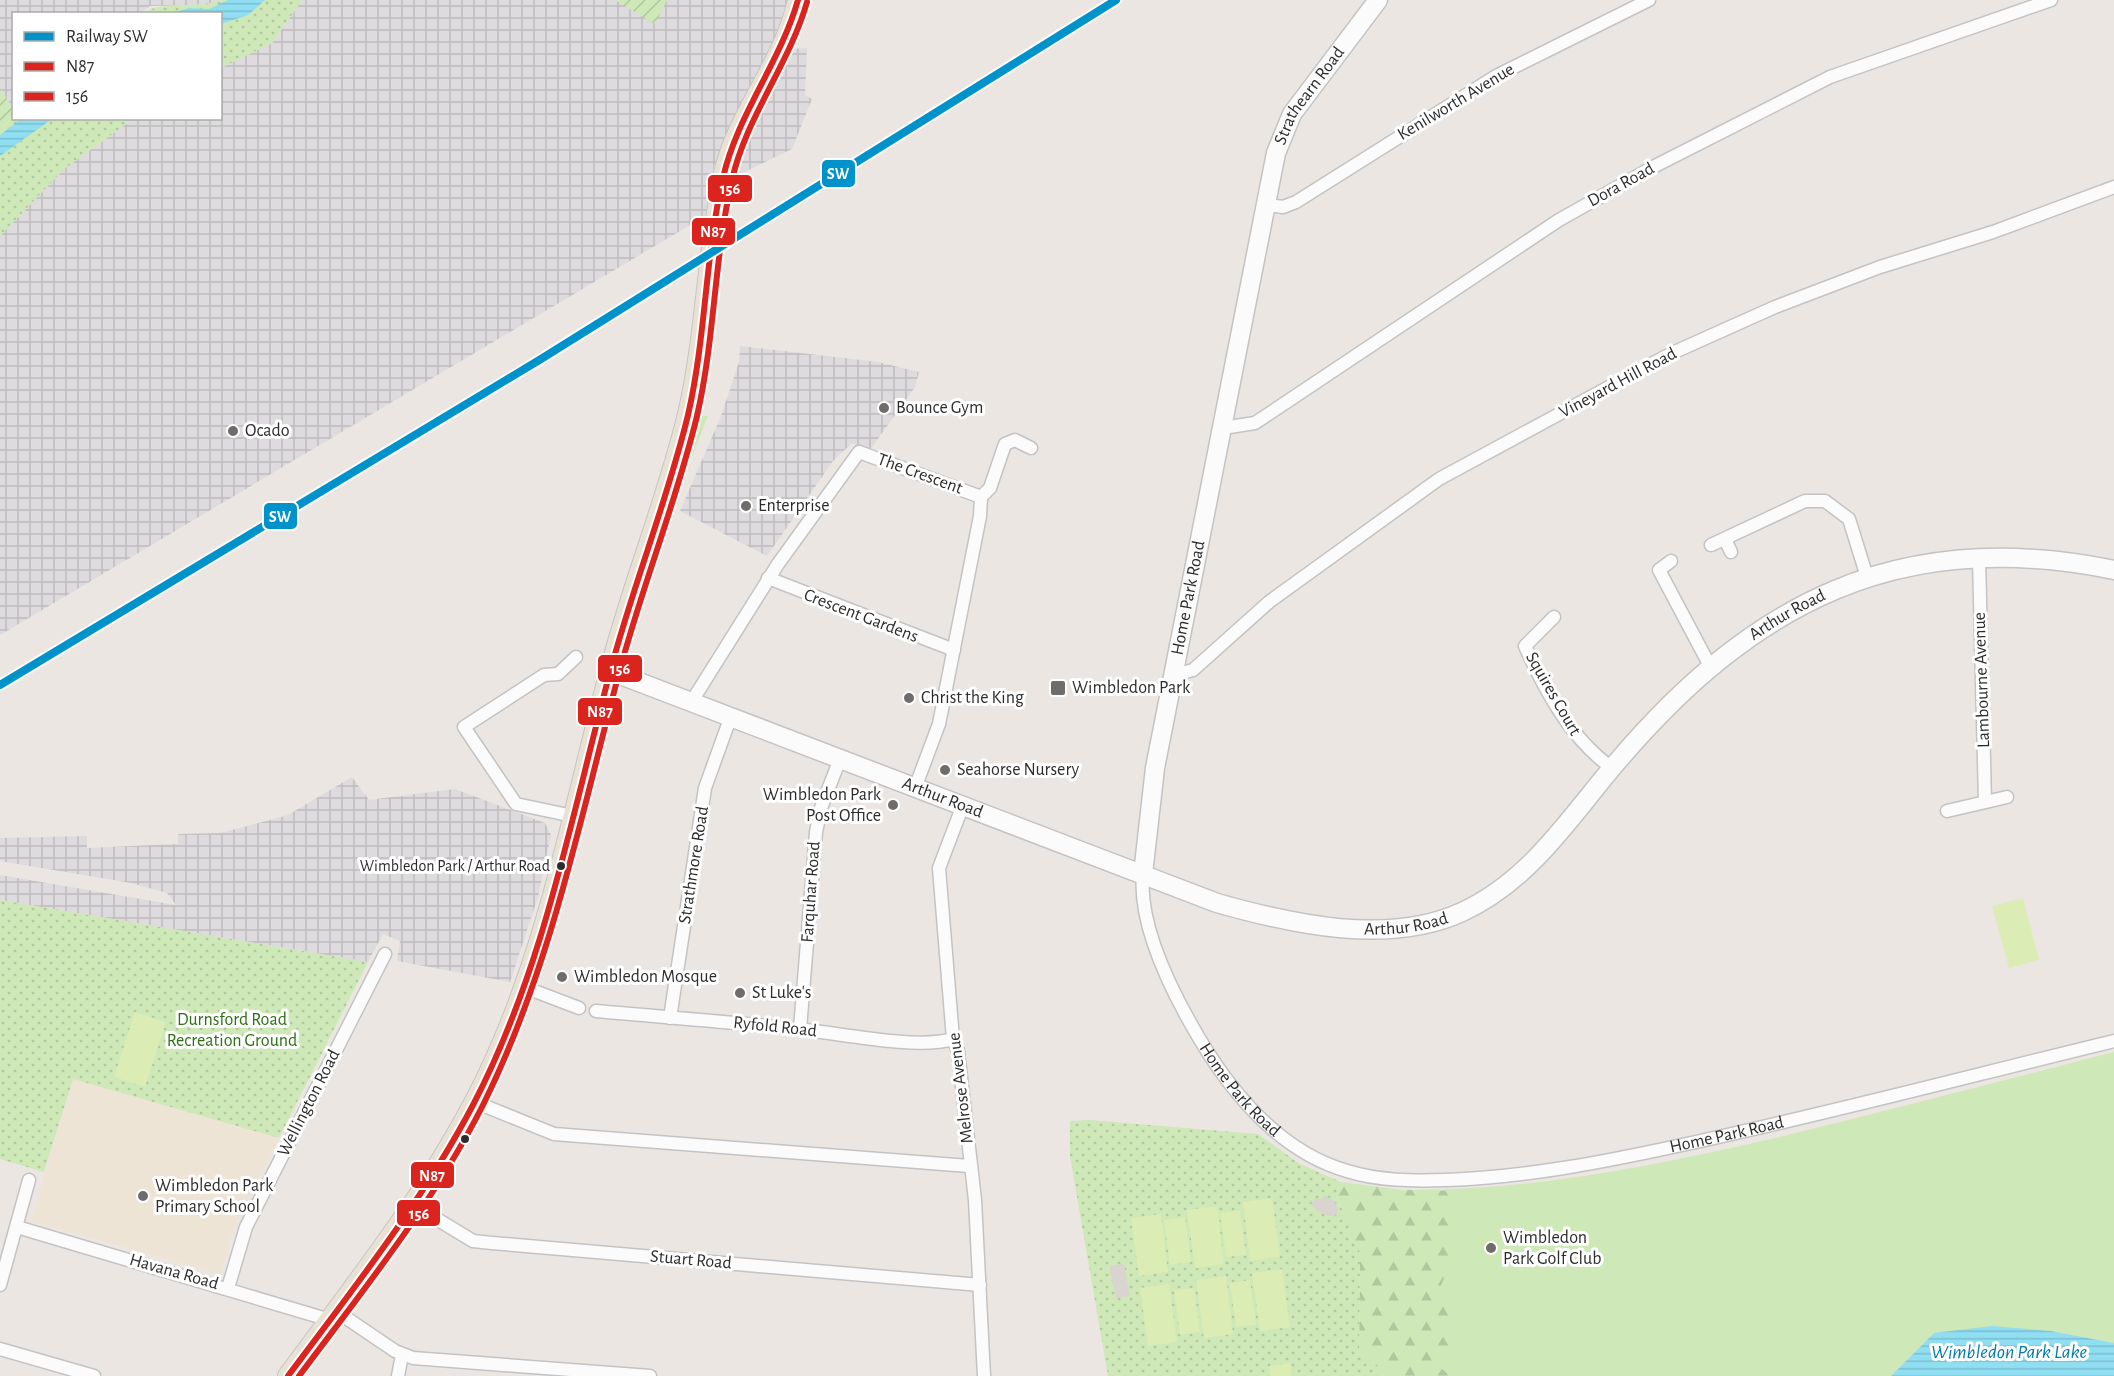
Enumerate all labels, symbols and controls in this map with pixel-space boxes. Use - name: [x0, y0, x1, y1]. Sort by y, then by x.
- legend: [12, 12, 222, 120]
- text: Railway SW: [66, 28, 148, 46]
- street label: Strathearn Road: [1271, 44, 1348, 147]
- text: N87: [66, 58, 94, 76]
- street label: Kenilworth Avenue: [1394, 60, 1518, 144]
- text: 156: [66, 88, 88, 106]
- line badge: SW: [821, 159, 856, 188]
- street label: Dora Road: [1585, 159, 1657, 211]
- text: SW: [827, 166, 850, 182]
- line badge: 156: [707, 174, 753, 203]
- text: 156: [720, 181, 740, 197]
- line badge: N87: [691, 217, 736, 246]
- text: N87: [700, 224, 726, 240]
- street label: Vineyard Hill Road: [1556, 345, 1680, 421]
- place label: Bounce Gym: [896, 399, 983, 417]
- marker: Bounce Gym: [877, 401, 891, 415]
- place label: Ocado: [245, 422, 290, 440]
- marker: Ocado: [226, 424, 240, 438]
- street label: The Crescent: [875, 450, 965, 498]
- place label: Enterprise: [758, 497, 830, 515]
- marker: Enterprise: [739, 499, 753, 513]
- line badge: SW: [263, 502, 298, 530]
- text: SW: [269, 509, 292, 525]
- street label: Home Park Road: [1168, 539, 1209, 657]
- street label: Crescent Gardens: [801, 586, 921, 646]
- street label: Arthur Road: [1746, 586, 1828, 644]
- street label: Lambourne Avenue: [1971, 612, 1993, 748]
- street label: Squires Court: [1522, 649, 1584, 739]
- line badge: 156: [597, 654, 643, 683]
- text: 156: [610, 661, 630, 677]
- marker: Wimbledon Park: [1049, 679, 1067, 697]
- place label: Wimbledon Park: [1072, 679, 1191, 697]
- place label: Christ the King: [921, 689, 1024, 707]
- marker: Christ the King: [902, 691, 916, 705]
- line badge: N87: [577, 697, 623, 726]
- text: N87: [587, 704, 613, 720]
- place label: Seahorse Nursery: [957, 761, 1079, 779]
- marker: Seahorse Nursery: [938, 763, 952, 777]
- street label: Arthur Road: [900, 775, 985, 822]
- place label: Wimbledon Park Post Office: [763, 786, 882, 825]
- marker: Wimbledon Park Post Office: [886, 798, 900, 812]
- street label: Strathmore Road: [676, 805, 712, 925]
- street label: Farquhar Road: [798, 841, 824, 943]
- place label: Wimbledon Park / Arthur Road: [360, 858, 550, 874]
- marker: Wimbledon Park / Arthur Road: [555, 860, 567, 872]
- street label: Arthur Road: [1364, 909, 1450, 939]
- place label: Wimbledon Mosque: [574, 968, 717, 986]
- marker: Wimbledon Mosque: [555, 970, 569, 984]
- place label: St Luke's: [752, 984, 811, 1002]
- marker: St Luke's: [733, 986, 747, 1000]
- park label: Durnsford Road Recreation Ground: [167, 1011, 297, 1050]
- street label: Ryfold Road: [732, 1014, 818, 1040]
- street label: Melrose Avenue: [945, 1032, 977, 1144]
- street label: Home Park Road: [1196, 1040, 1283, 1141]
- street label: Wellington Road: [274, 1047, 344, 1159]
- street label: Home Park Road: [1668, 1113, 1785, 1156]
- unlabelled marker: [459, 1133, 471, 1145]
- line badge: N87: [410, 1161, 455, 1189]
- text: N87: [419, 1168, 445, 1184]
- place label: Wimbledon Park Primary School: [155, 1177, 274, 1216]
- marker: Wimbledon Park Primary School: [136, 1189, 150, 1203]
- line badge: 156: [396, 1199, 441, 1227]
- text: 156: [409, 1206, 429, 1222]
- place label: Wimbledon Park Golf Club: [1503, 1229, 1601, 1268]
- marker: Wimbledon Park Golf Club: [1484, 1241, 1498, 1255]
- street label: Stuart Road: [649, 1247, 733, 1273]
- street label: Havana Road: [127, 1251, 221, 1293]
- water label: Wimbledon Park Lake: [1931, 1342, 2088, 1362]

